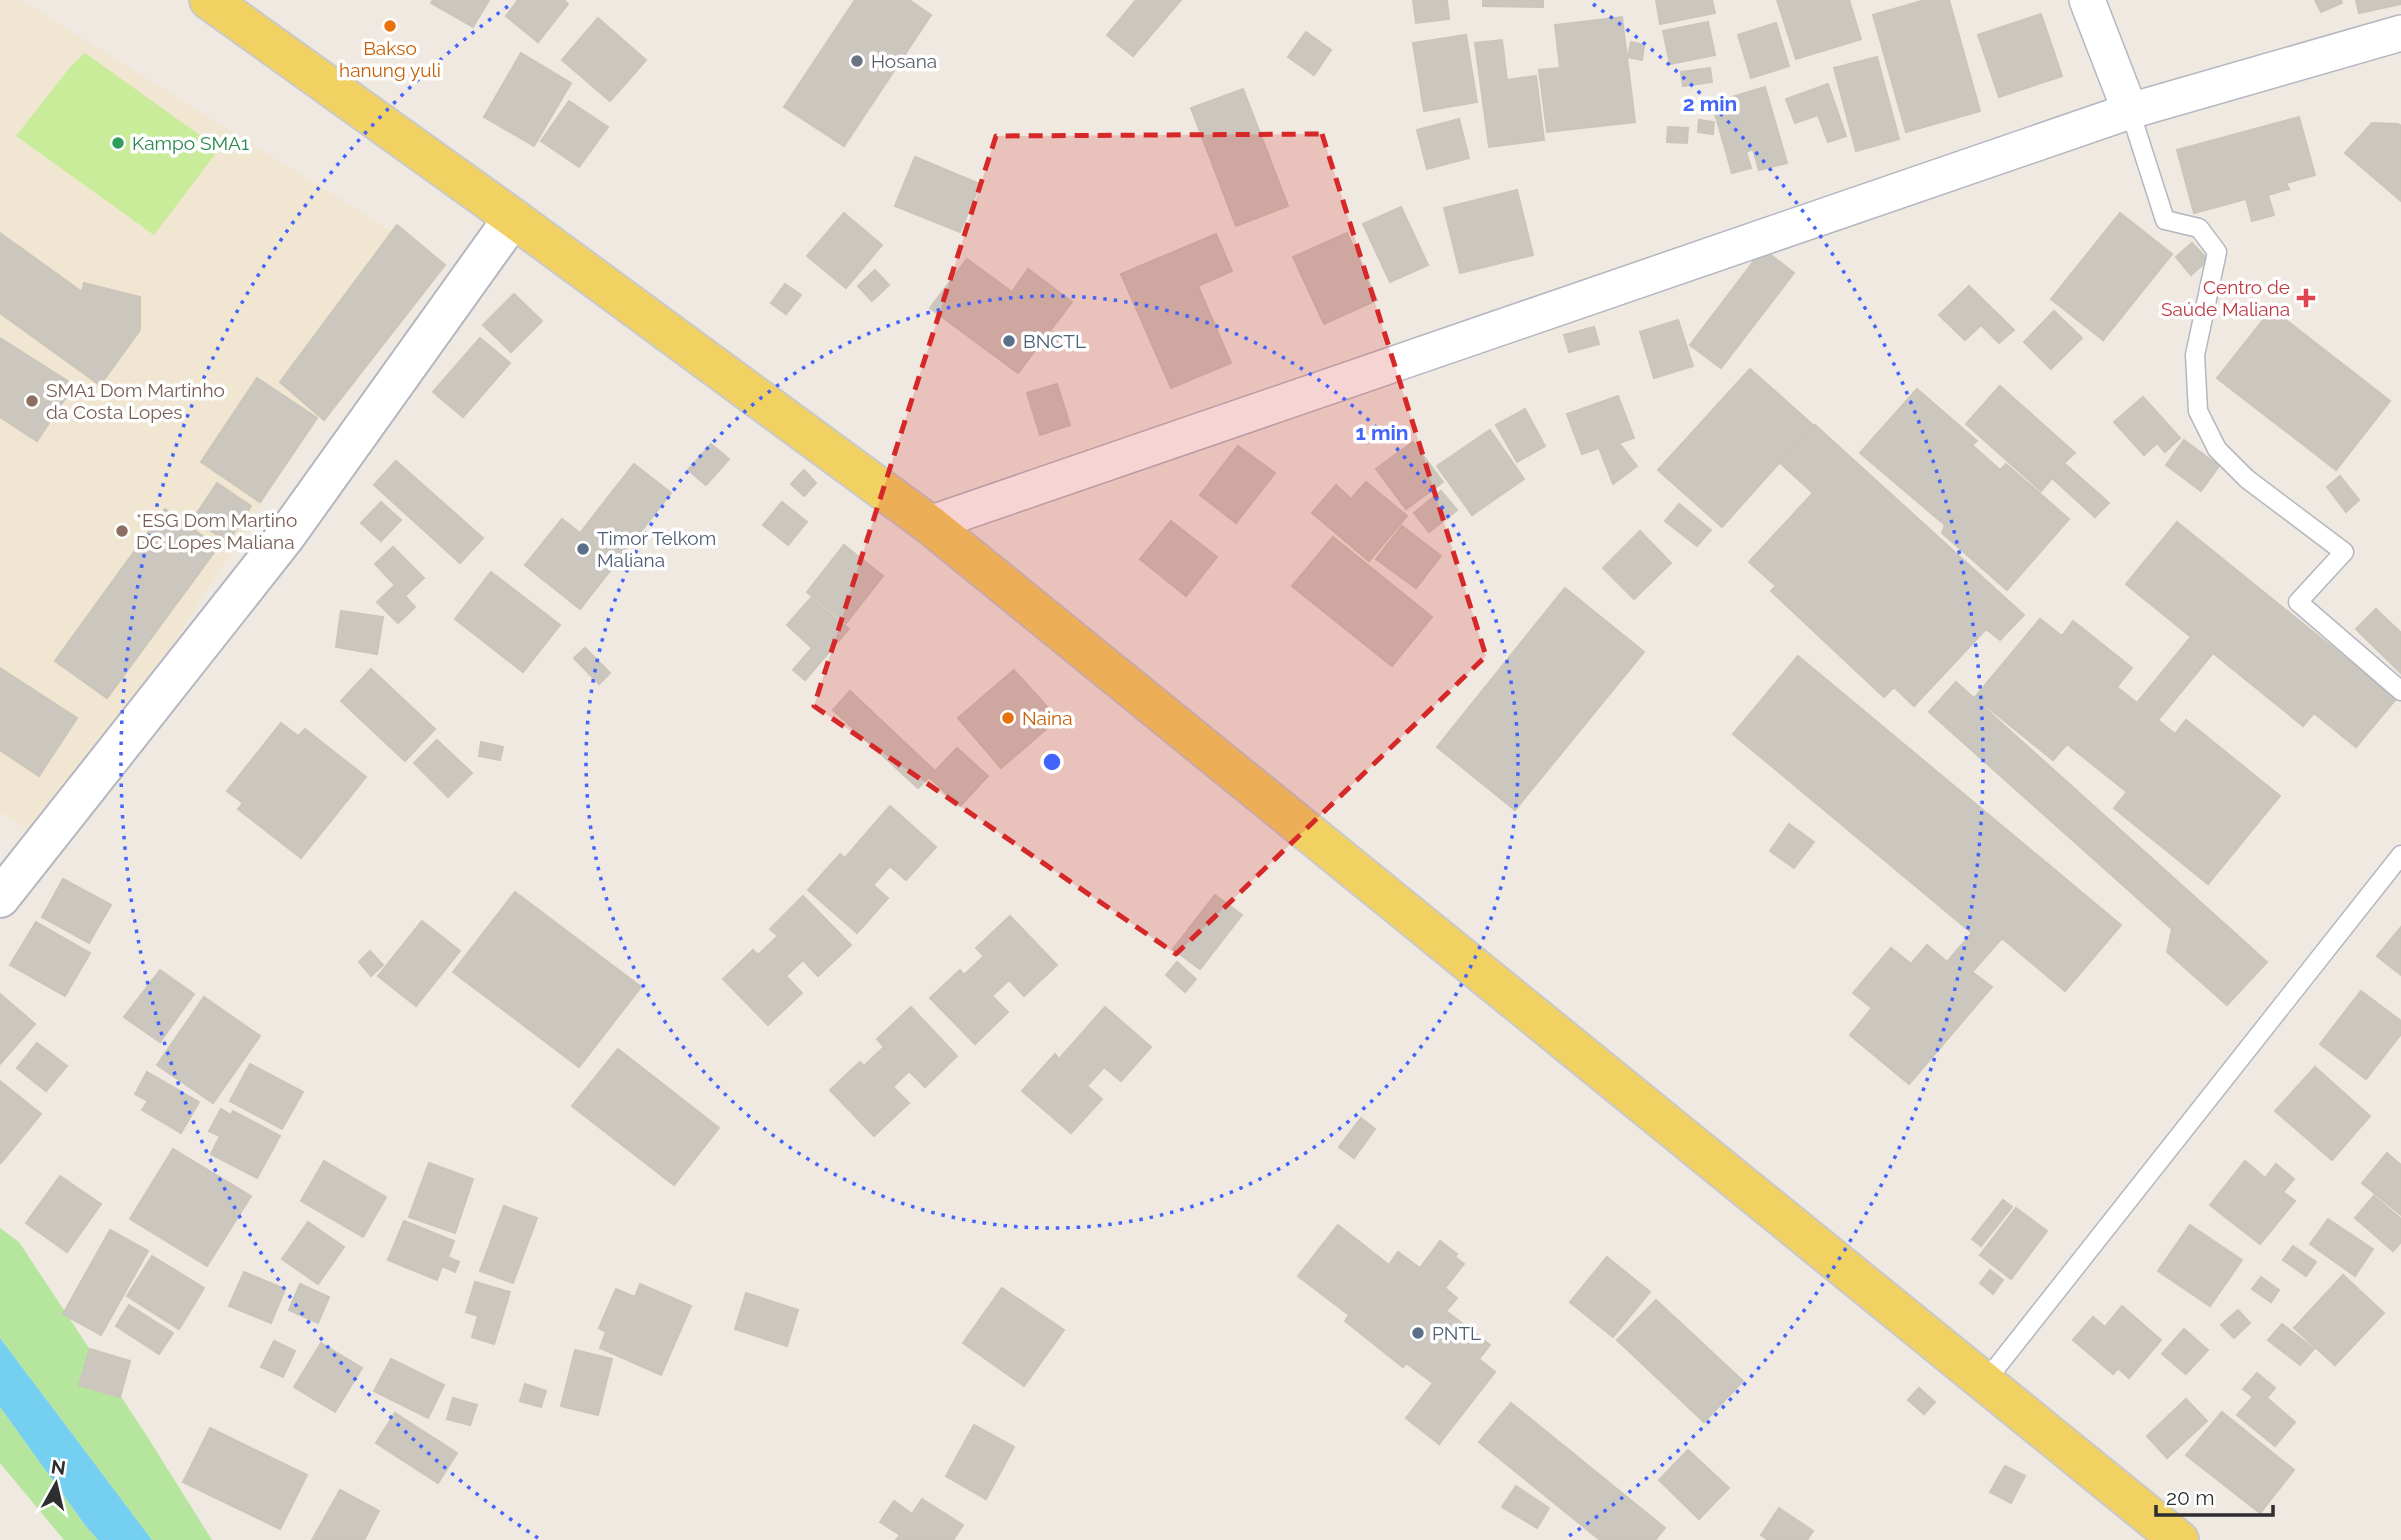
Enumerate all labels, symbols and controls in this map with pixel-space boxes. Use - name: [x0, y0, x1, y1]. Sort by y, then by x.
- marker: Bakso hanung yuli: [382, 18, 398, 34]
- place label: Bakso hanung yuli: [339, 37, 441, 81]
- place label: Hosana: [871, 50, 937, 72]
- marker: Hosana: [849, 53, 865, 69]
- text: 2 min: [1683, 91, 1737, 116]
- place label: Kampo SMA1: [132, 132, 249, 154]
- marker: Kampo SMA1: [110, 135, 126, 151]
- place label: Centro de Saúde Maliana: [2161, 276, 2290, 320]
- marker: Centro de Saúde Maliana: [2296, 288, 2316, 308]
- place label: BNCTL: [1023, 330, 1086, 352]
- marker: BNCTL: [1001, 333, 1017, 349]
- place label: SMA1 Dom Martinho da Costa Lopes: [46, 379, 225, 423]
- marker: SMA1 Dom Martinho da Costa Lopes: [24, 393, 40, 409]
- text: 1 min: [1355, 420, 1409, 445]
- place label: *ESG Dom Martino DC Lopes Maliana: [136, 509, 297, 553]
- marker: *ESG Dom Martino DC Lopes Maliana: [114, 523, 130, 539]
- place label: Timor Telkom Maliana: [597, 527, 716, 571]
- marker: Timor Telkom Maliana: [575, 541, 591, 557]
- place label: Naina: [1022, 707, 1073, 729]
- marker: Naina: [1000, 710, 1016, 726]
- centre of rings: [1040, 750, 1064, 774]
- place label: PNTL: [1432, 1322, 1481, 1344]
- marker: PNTL: [1410, 1325, 1426, 1341]
- north arrow: [21, 1449, 91, 1519]
- text: N: [50, 1455, 67, 1479]
- scale bar: [2156, 1474, 2273, 1518]
- text: 20 m: [2166, 1485, 2214, 1510]

